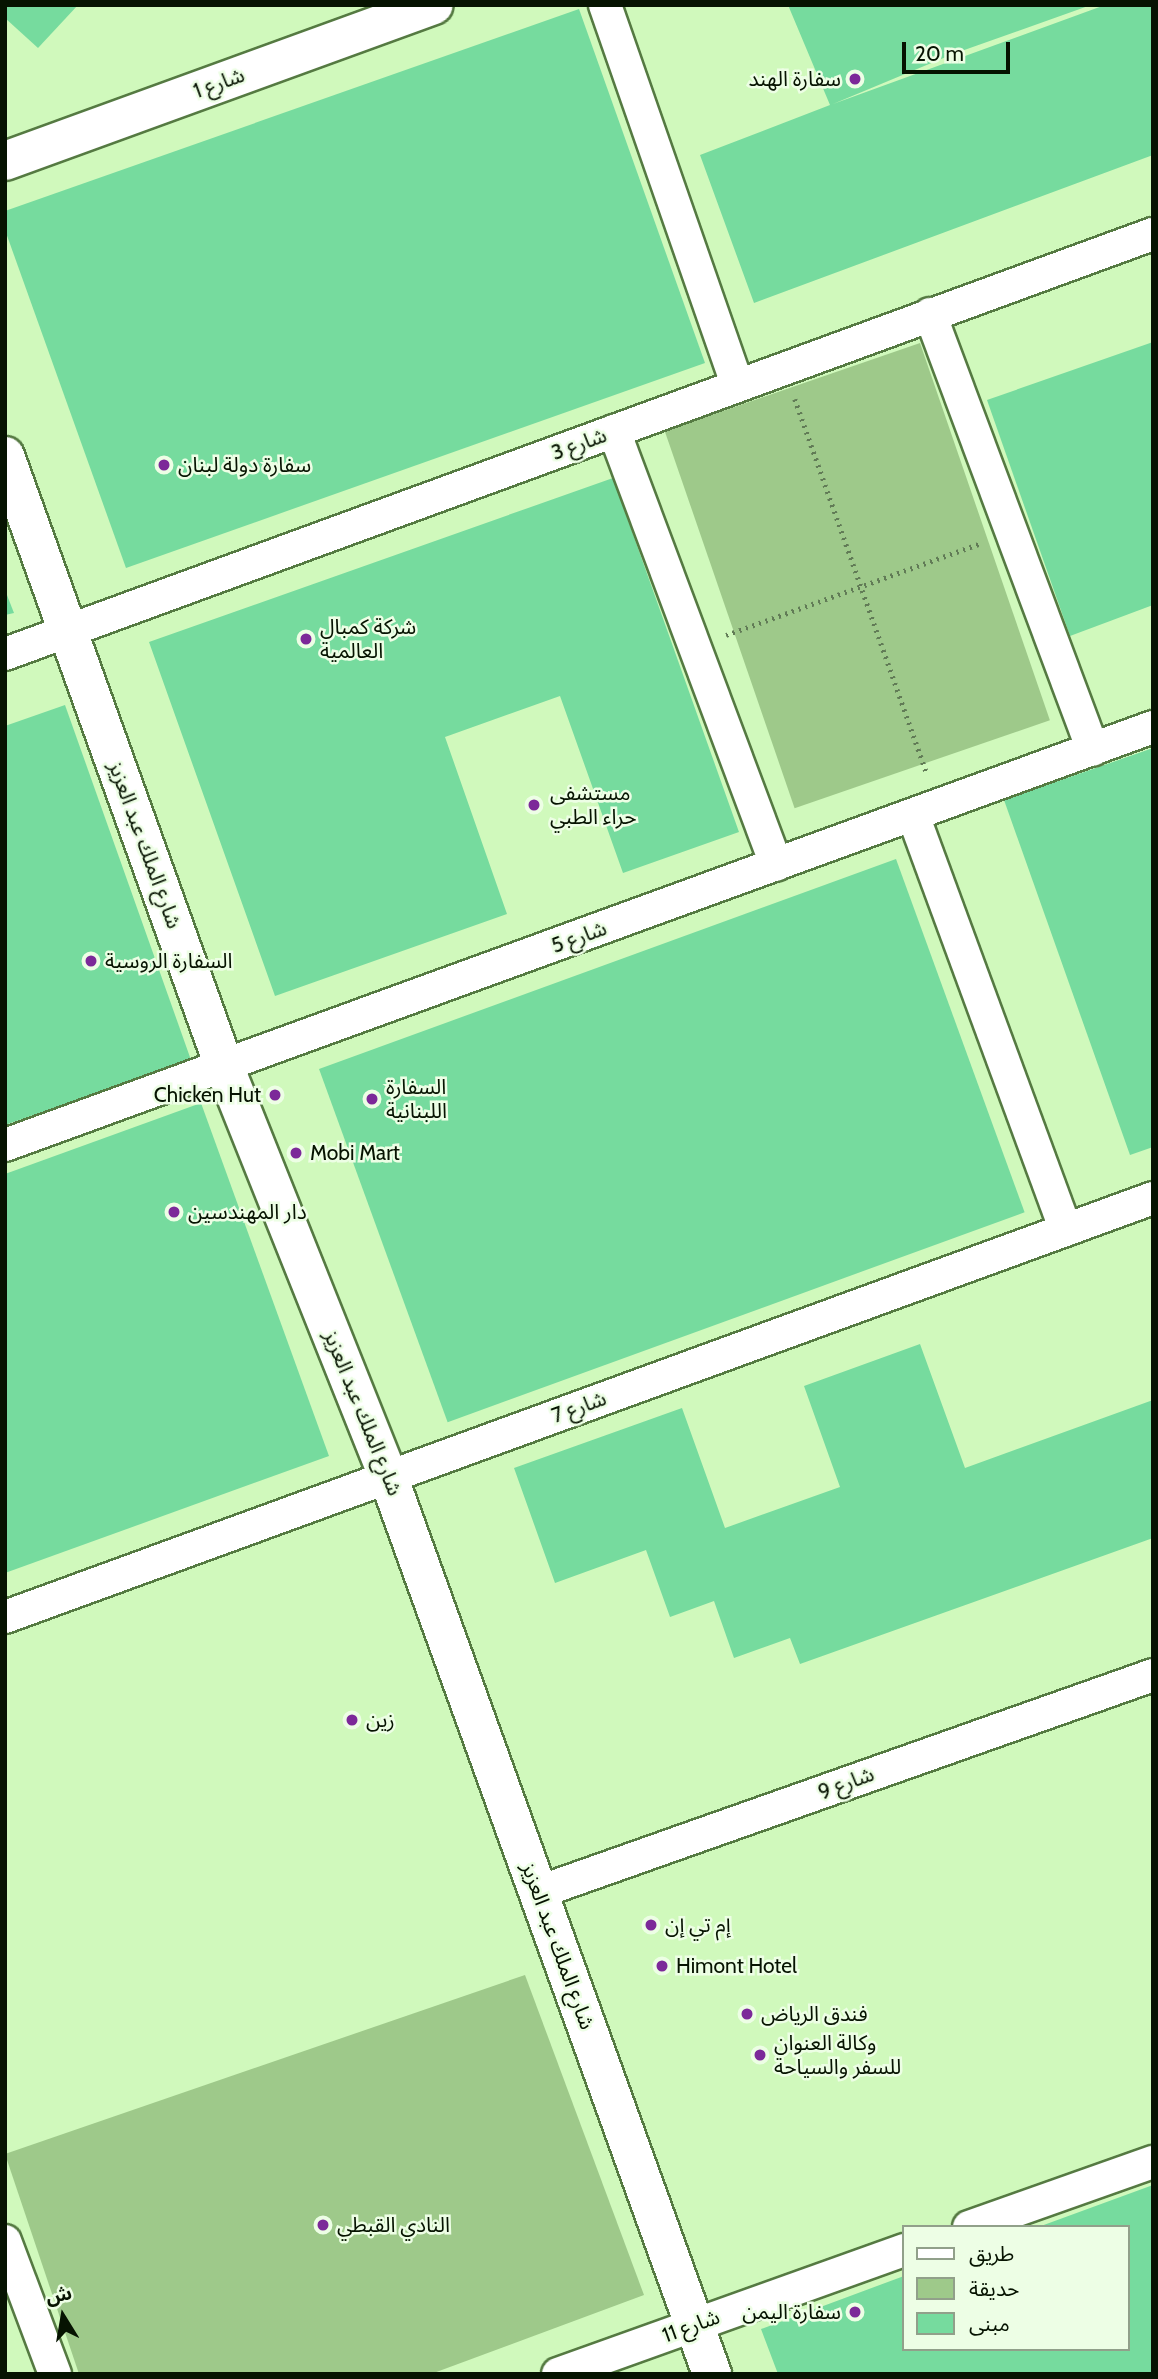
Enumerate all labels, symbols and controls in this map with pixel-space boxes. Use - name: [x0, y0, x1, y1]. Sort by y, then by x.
- scale bar: [906, 28, 1014, 72]
- text: 20 m: [915, 41, 964, 66]
- street label: شارع 1: [190, 62, 248, 104]
- place label: سفارة الهند: [748, 66, 841, 92]
- marker: سفارة الهند: [847, 71, 863, 87]
- street label: شارع 3: [548, 422, 610, 466]
- place label: سفارة دولة لبنان: [178, 452, 311, 478]
- marker: سفارة دولة لبنان: [156, 457, 172, 473]
- place label: شركة كمبال العالمية: [320, 614, 416, 664]
- marker: شركة كمبال العالمية: [298, 631, 314, 647]
- street label: شارع الملك عبد العزيز: [103, 758, 187, 932]
- place label: مستشفى حراء الطبي: [550, 780, 637, 830]
- marker: مستشفى حراء الطبي: [524, 795, 544, 815]
- street label: شارع 5: [548, 915, 610, 959]
- place label: السفارة الروسية: [105, 948, 233, 974]
- marker: السفارة الروسية: [83, 953, 99, 969]
- place label: السفارة اللبنانية: [386, 1074, 447, 1124]
- place label: Chicken Hut: [154, 1082, 261, 1108]
- marker: Chicken Hut: [267, 1087, 283, 1103]
- marker: السفارة اللبنانية: [364, 1091, 380, 1107]
- place label: Mobi Mart: [310, 1140, 400, 1166]
- marker: Mobi Mart: [288, 1145, 304, 1161]
- place label: دار المهندسين: [188, 1199, 307, 1225]
- marker: دار المهندسين: [166, 1204, 182, 1220]
- street label: شارع الملك عبد العزيز: [318, 1327, 408, 1499]
- street label: شارع 7: [548, 1386, 610, 1428]
- place label: زين: [366, 1707, 395, 1733]
- marker: زين: [344, 1712, 360, 1728]
- street label: شارع 9: [815, 1761, 877, 1805]
- street label: شارع الملك عبد العزيز: [516, 1859, 600, 2033]
- place label: إم تي إن: [665, 1912, 731, 1938]
- marker: إم تي إن: [643, 1917, 659, 1933]
- place label: Himont Hotel: [676, 1953, 797, 1979]
- marker: Himont Hotel: [654, 1958, 670, 1974]
- place label: فندق الرياض: [761, 2001, 868, 2027]
- marker: فندق الرياض: [739, 2006, 755, 2022]
- place label: وكالة العنوان للسفر والسياحة: [774, 2030, 901, 2080]
- marker: وكالة العنوان للسفر والسياحة: [752, 2047, 768, 2063]
- place label: النادي القبطي: [337, 2212, 450, 2238]
- marker: النادي القبطي: [315, 2217, 331, 2233]
- legend: [902, 2225, 1130, 2351]
- text: طريق: [969, 2241, 1014, 2266]
- text: حديقة: [969, 2276, 1019, 2301]
- north arrow: [28, 2281, 98, 2351]
- text: ش: [44, 2281, 74, 2309]
- place label: سفارة اليمن: [742, 2299, 841, 2325]
- street label: شارع 11: [659, 2304, 723, 2348]
- marker: سفارة اليمن: [847, 2304, 863, 2320]
- text: مبنى: [969, 2311, 1010, 2336]

